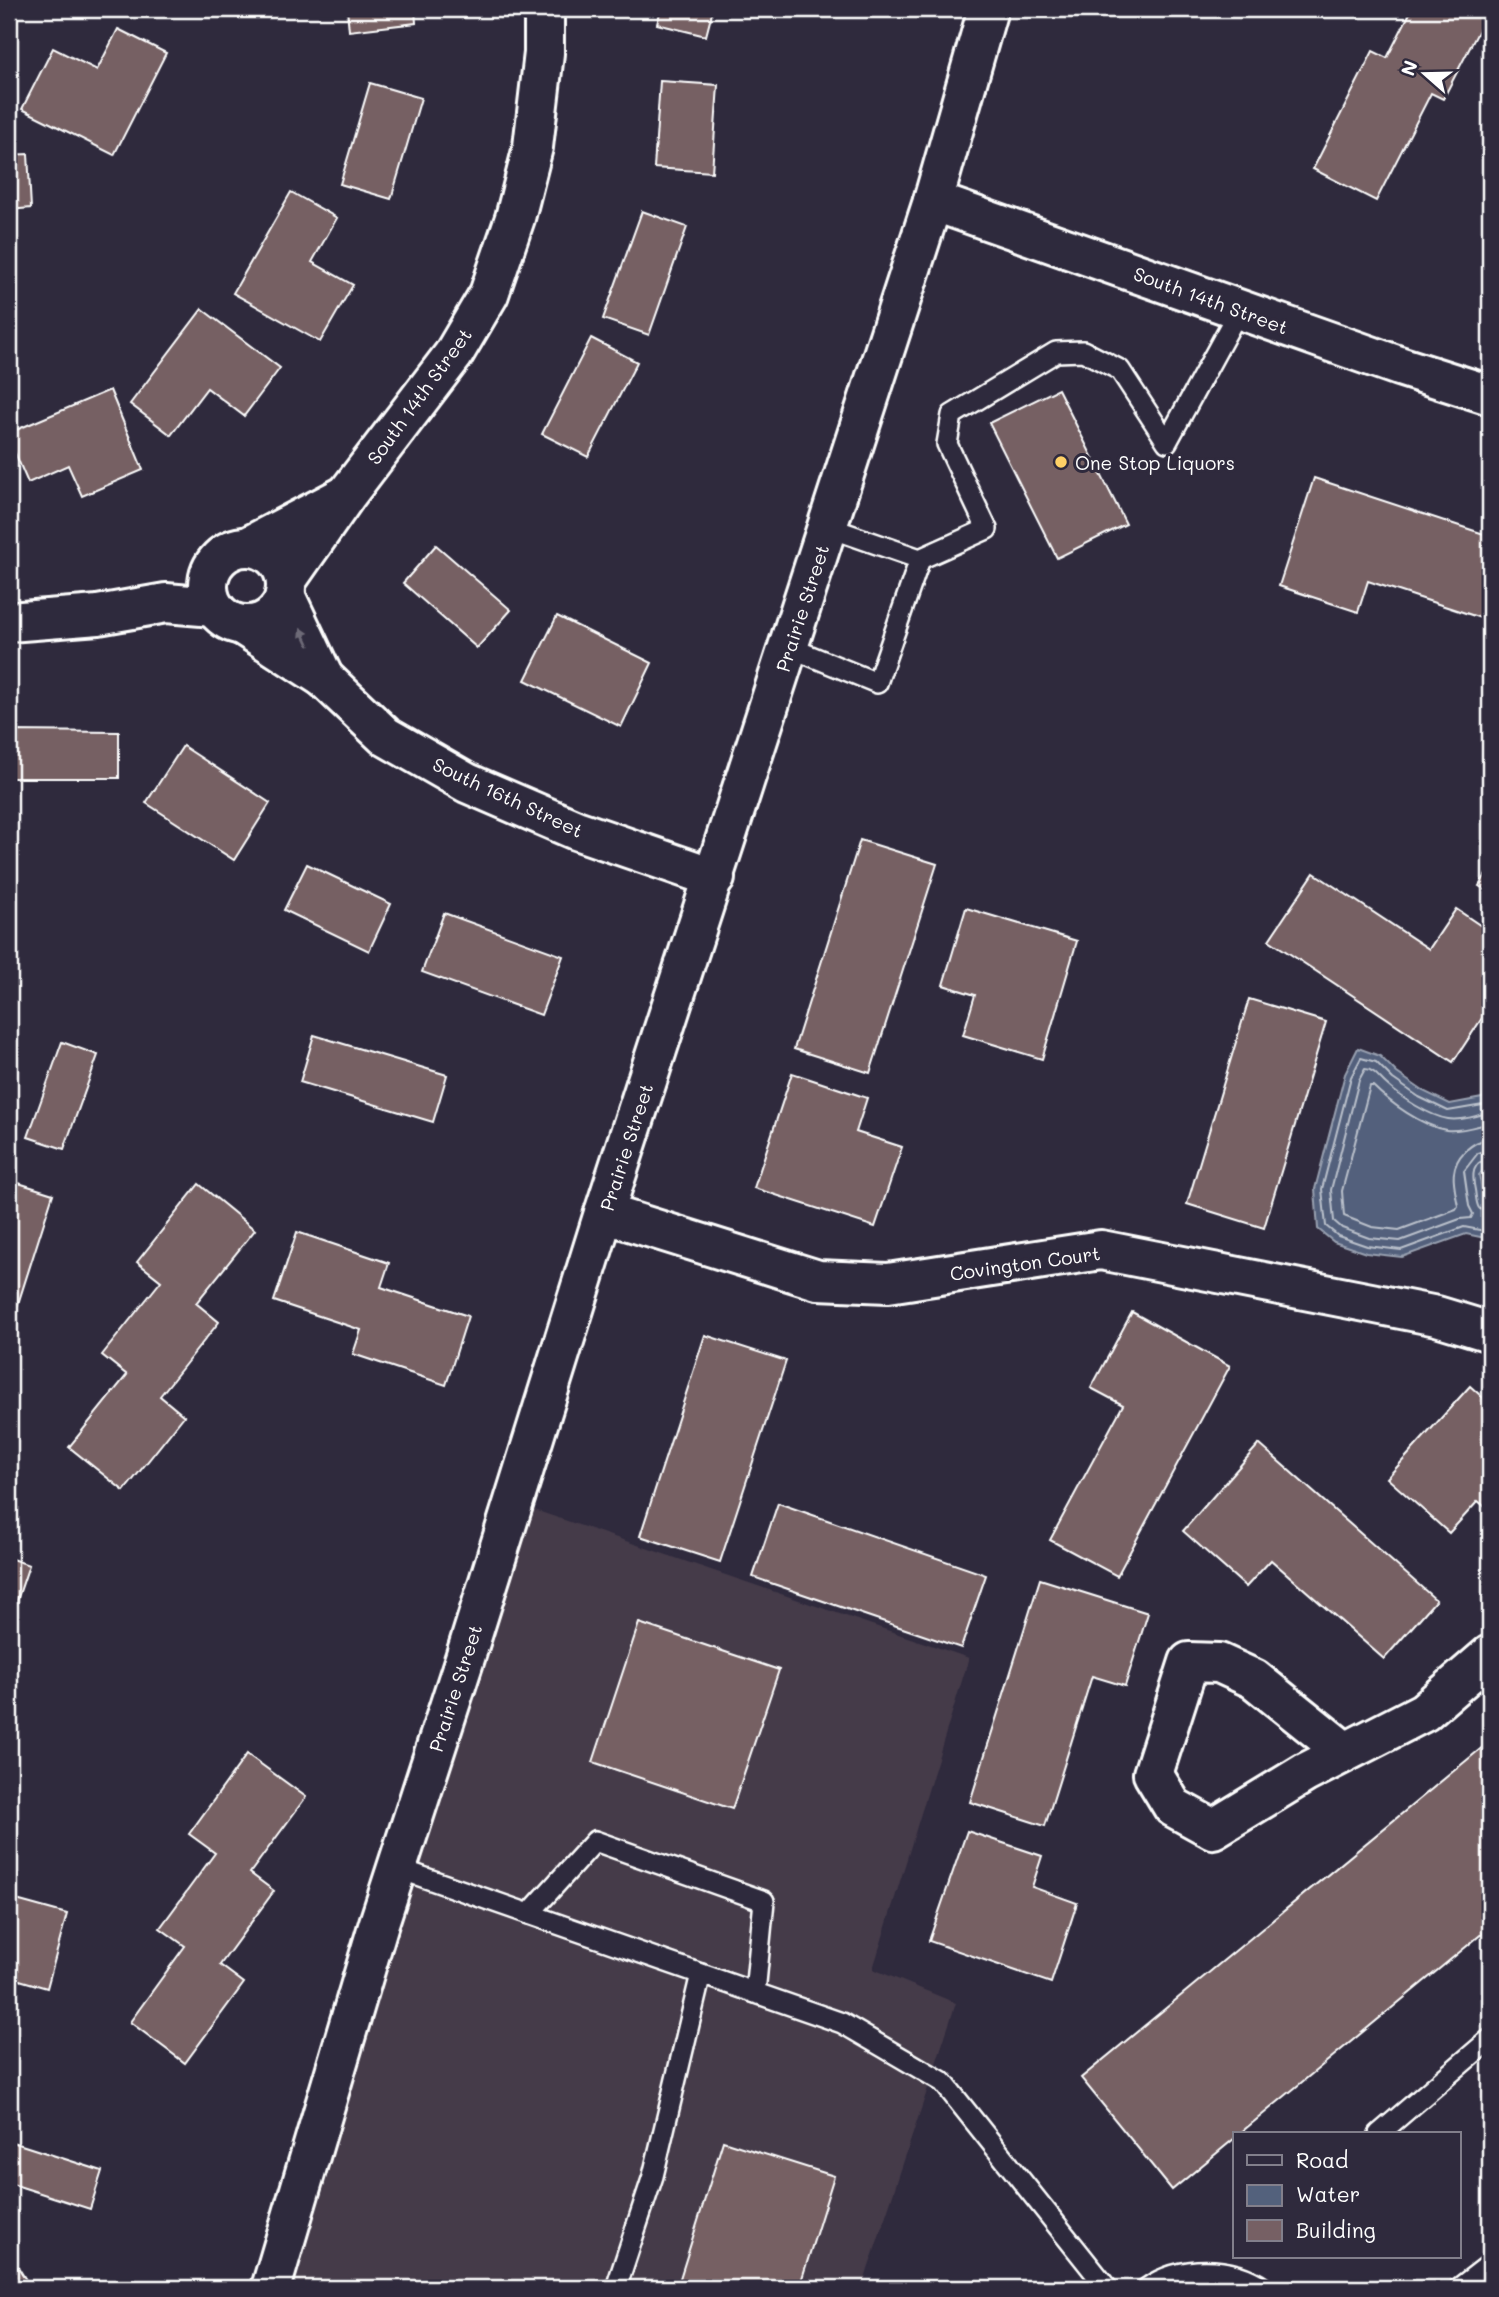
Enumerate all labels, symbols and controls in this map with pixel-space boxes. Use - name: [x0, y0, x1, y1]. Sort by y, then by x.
- north arrow: [1390, 38, 1460, 108]
- text: N: [1394, 57, 1423, 79]
- street label: South 14th Street: [1130, 260, 1292, 340]
- street label: South 14th Street: [361, 323, 477, 469]
- place label: One Stop Liquors: [1075, 450, 1235, 475]
- marker: One Stop Liquors: [1053, 454, 1069, 470]
- street label: Prairie Street: [770, 541, 834, 675]
- one-way arrow: [299, 627, 311, 647]
- street label: South 16th Street: [429, 751, 587, 843]
- street label: Prairie Street: [594, 1080, 658, 1214]
- street label: Covington Court: [948, 1240, 1102, 1286]
- street label: Prairie Street: [423, 1621, 487, 1755]
- legend: [1233, 2132, 1460, 2258]
- text: Road: [1296, 2146, 1348, 2173]
- text: Water: [1296, 2180, 1360, 2207]
- text: Building: [1296, 2216, 1376, 2243]

